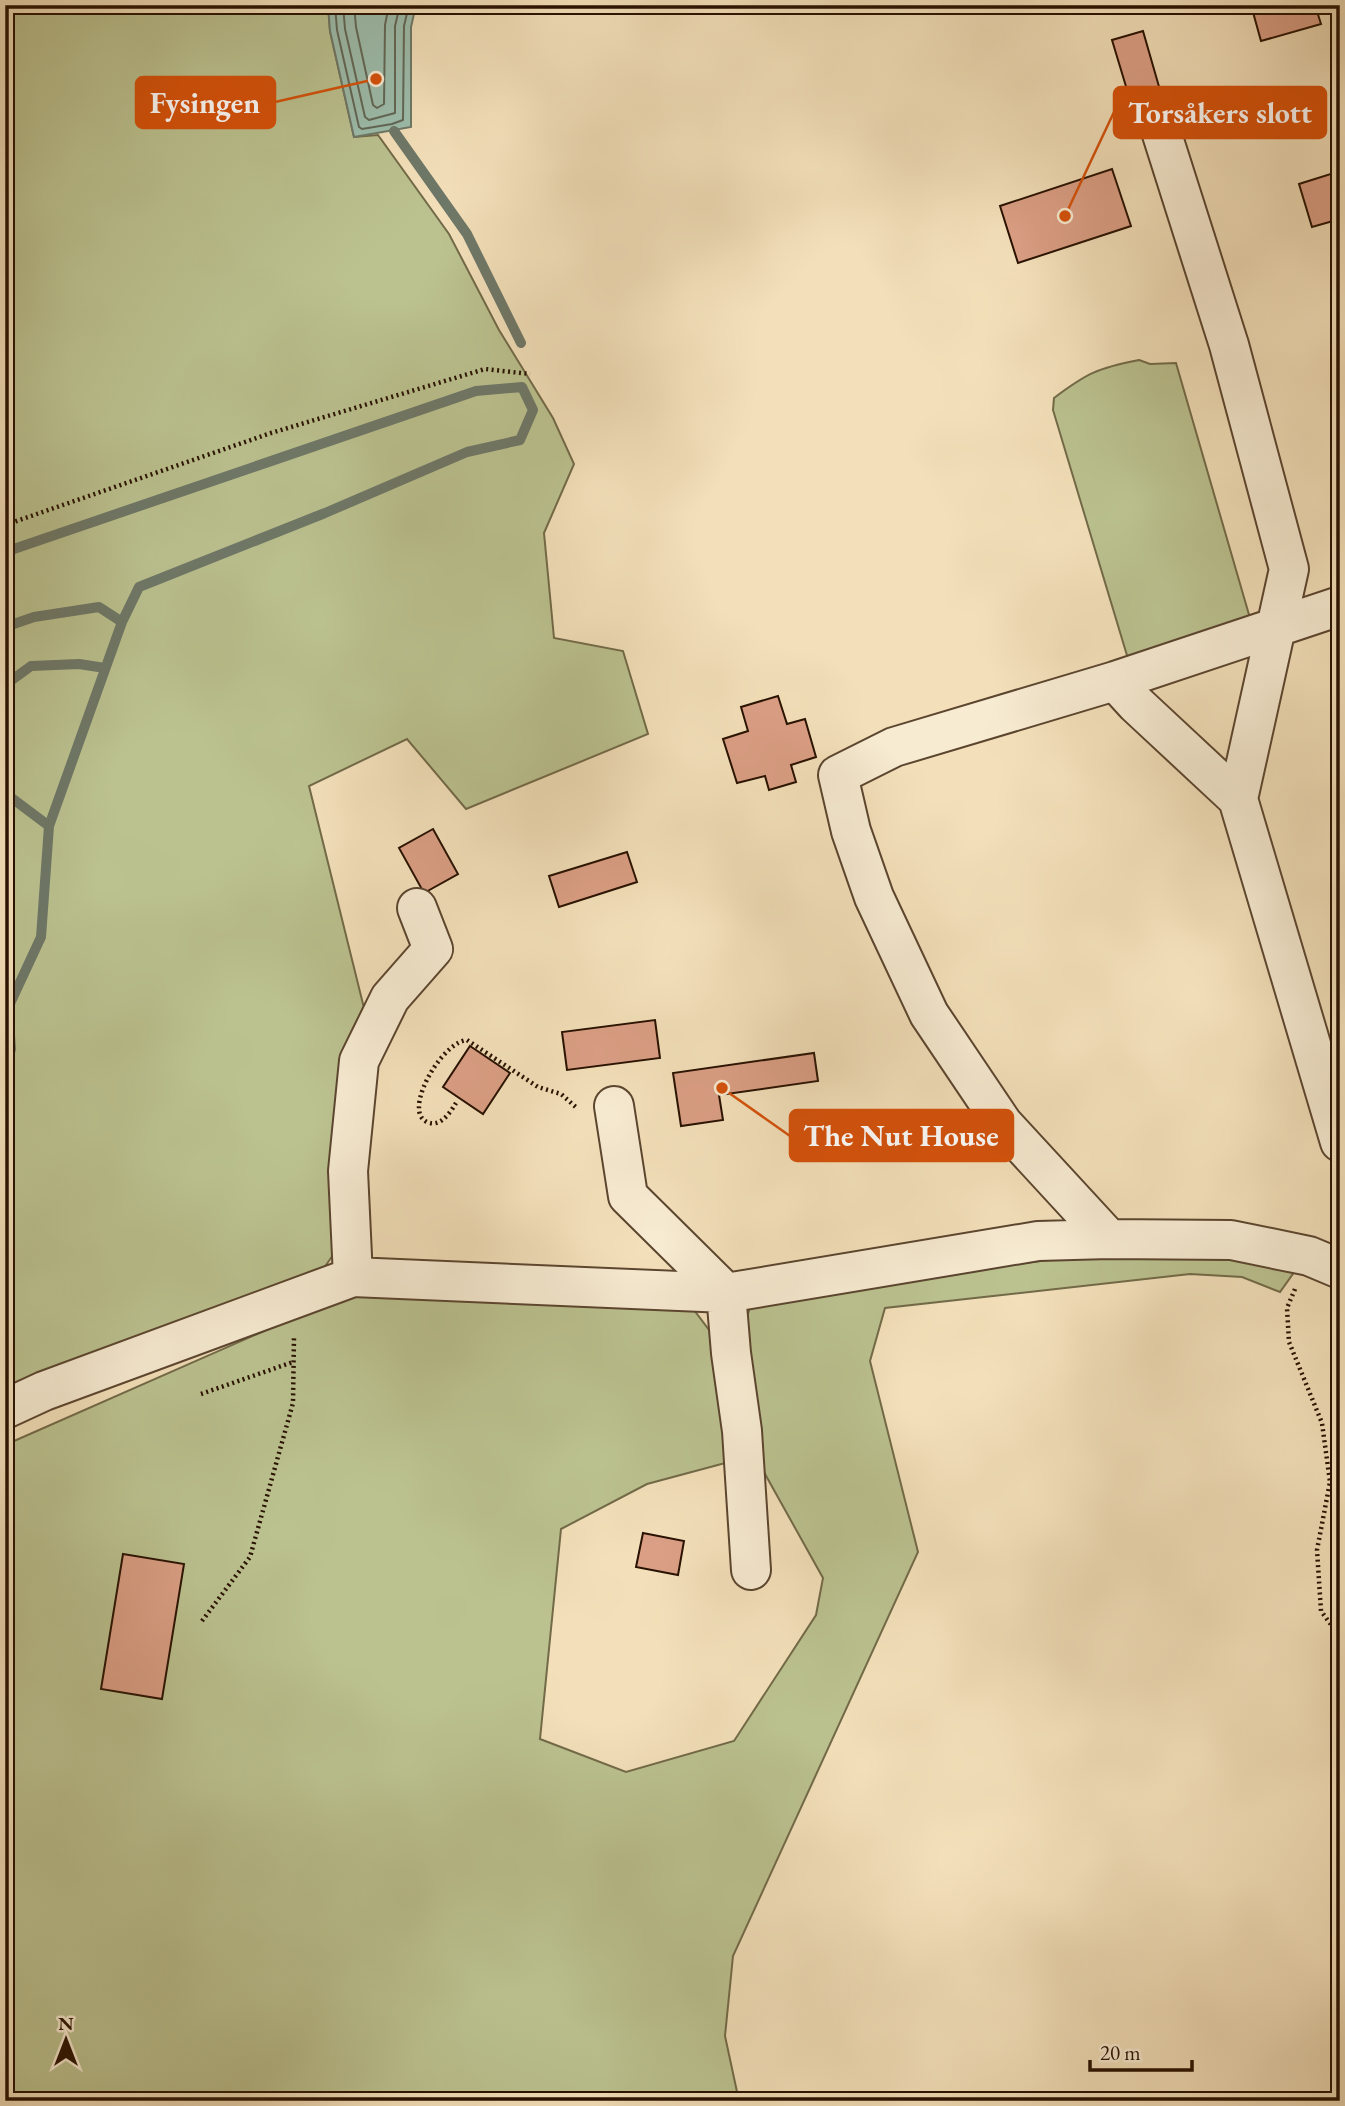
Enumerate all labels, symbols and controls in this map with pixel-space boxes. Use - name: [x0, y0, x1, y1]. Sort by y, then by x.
- callout: Fysingen: [136, 77, 275, 128]
- text: Fysingen: [150, 83, 260, 122]
- callout: Torsåkers slott: [1114, 87, 1326, 138]
- text: Torsåkers slott: [1128, 93, 1313, 132]
- callout: The Nut House: [790, 1110, 1013, 1161]
- text: The Nut House: [803, 1116, 999, 1155]
- north arrow: [32, 2004, 102, 2074]
- text: N: [58, 2011, 74, 2036]
- scale bar: [1090, 2029, 1191, 2073]
- text: 20 m: [1100, 2039, 1141, 2066]

